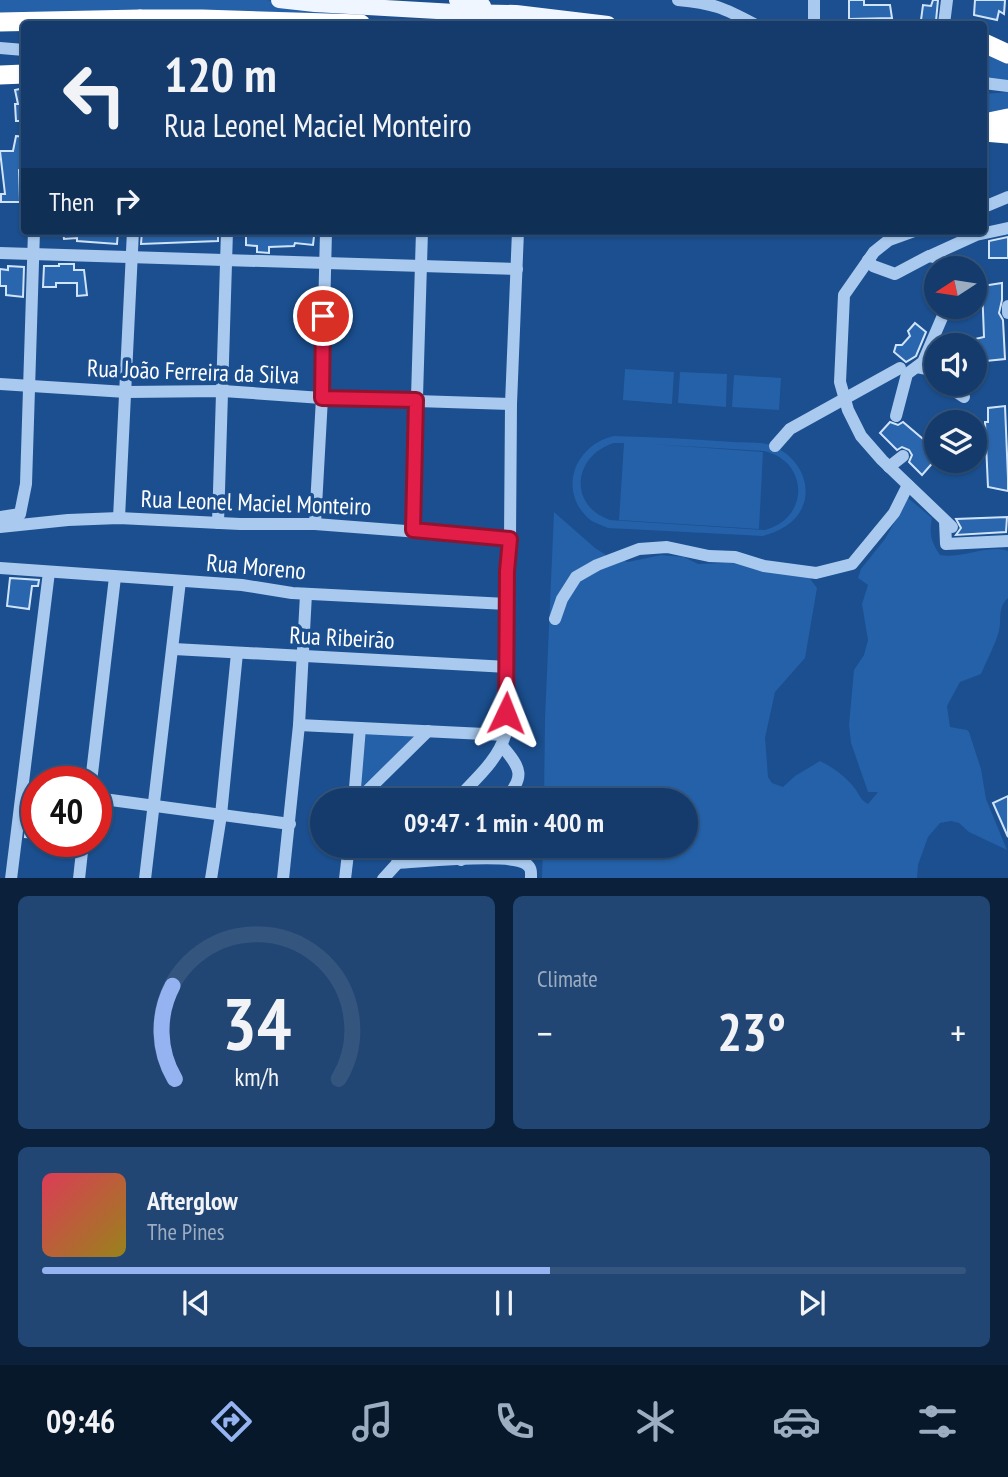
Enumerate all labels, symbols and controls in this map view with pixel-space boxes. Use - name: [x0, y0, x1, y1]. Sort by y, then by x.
- text: 120 m: [164, 42, 277, 106]
- icon: left: [49, 49, 140, 140]
- text: Rua Leonel Maciel Monteiro: [164, 104, 472, 146]
- icon: right: [108, 182, 146, 220]
- text: Then: [49, 185, 94, 218]
- north arrow: [924, 256, 987, 318]
- map controls: [924, 256, 987, 473]
- pin: [293, 286, 353, 346]
- icon: arrive: [304, 297, 342, 335]
- button: sound: [924, 333, 987, 396]
- street label: Rua João Ferreira da Silva: [86, 352, 300, 391]
- button: layers: [924, 410, 987, 473]
- street label: Rua Leonel Maciel Monteiro: [140, 483, 372, 522]
- street label: Rua Moreno: [205, 547, 307, 586]
- street label: Rua Ribeirão: [289, 619, 395, 656]
- position arrow: [469, 676, 543, 750]
- speed limit sign: 40: [21, 766, 112, 857]
- text: 09:47 · 1 min · 400 m: [404, 806, 604, 839]
- text: Climate: [537, 964, 598, 993]
- text: 34: [222, 975, 291, 1069]
- text: 23°: [717, 998, 786, 1065]
- text: −: [537, 1008, 553, 1057]
- text: +: [950, 1008, 966, 1057]
- text: km/h: [234, 1060, 279, 1092]
- text: Afterglow: [147, 1184, 238, 1217]
- text: The Pines: [147, 1217, 225, 1246]
- icon: previous: [177, 1284, 215, 1322]
- icon: pause: [485, 1284, 523, 1322]
- icon: next: [793, 1284, 831, 1322]
- icon: directions: [207, 1397, 256, 1446]
- icon: music: [348, 1397, 397, 1446]
- icon: phone: [490, 1397, 539, 1446]
- icon: climate: [631, 1397, 680, 1446]
- icon: car: [772, 1397, 821, 1446]
- icon: filters: [913, 1397, 962, 1446]
- text: 09:46: [46, 1400, 115, 1442]

